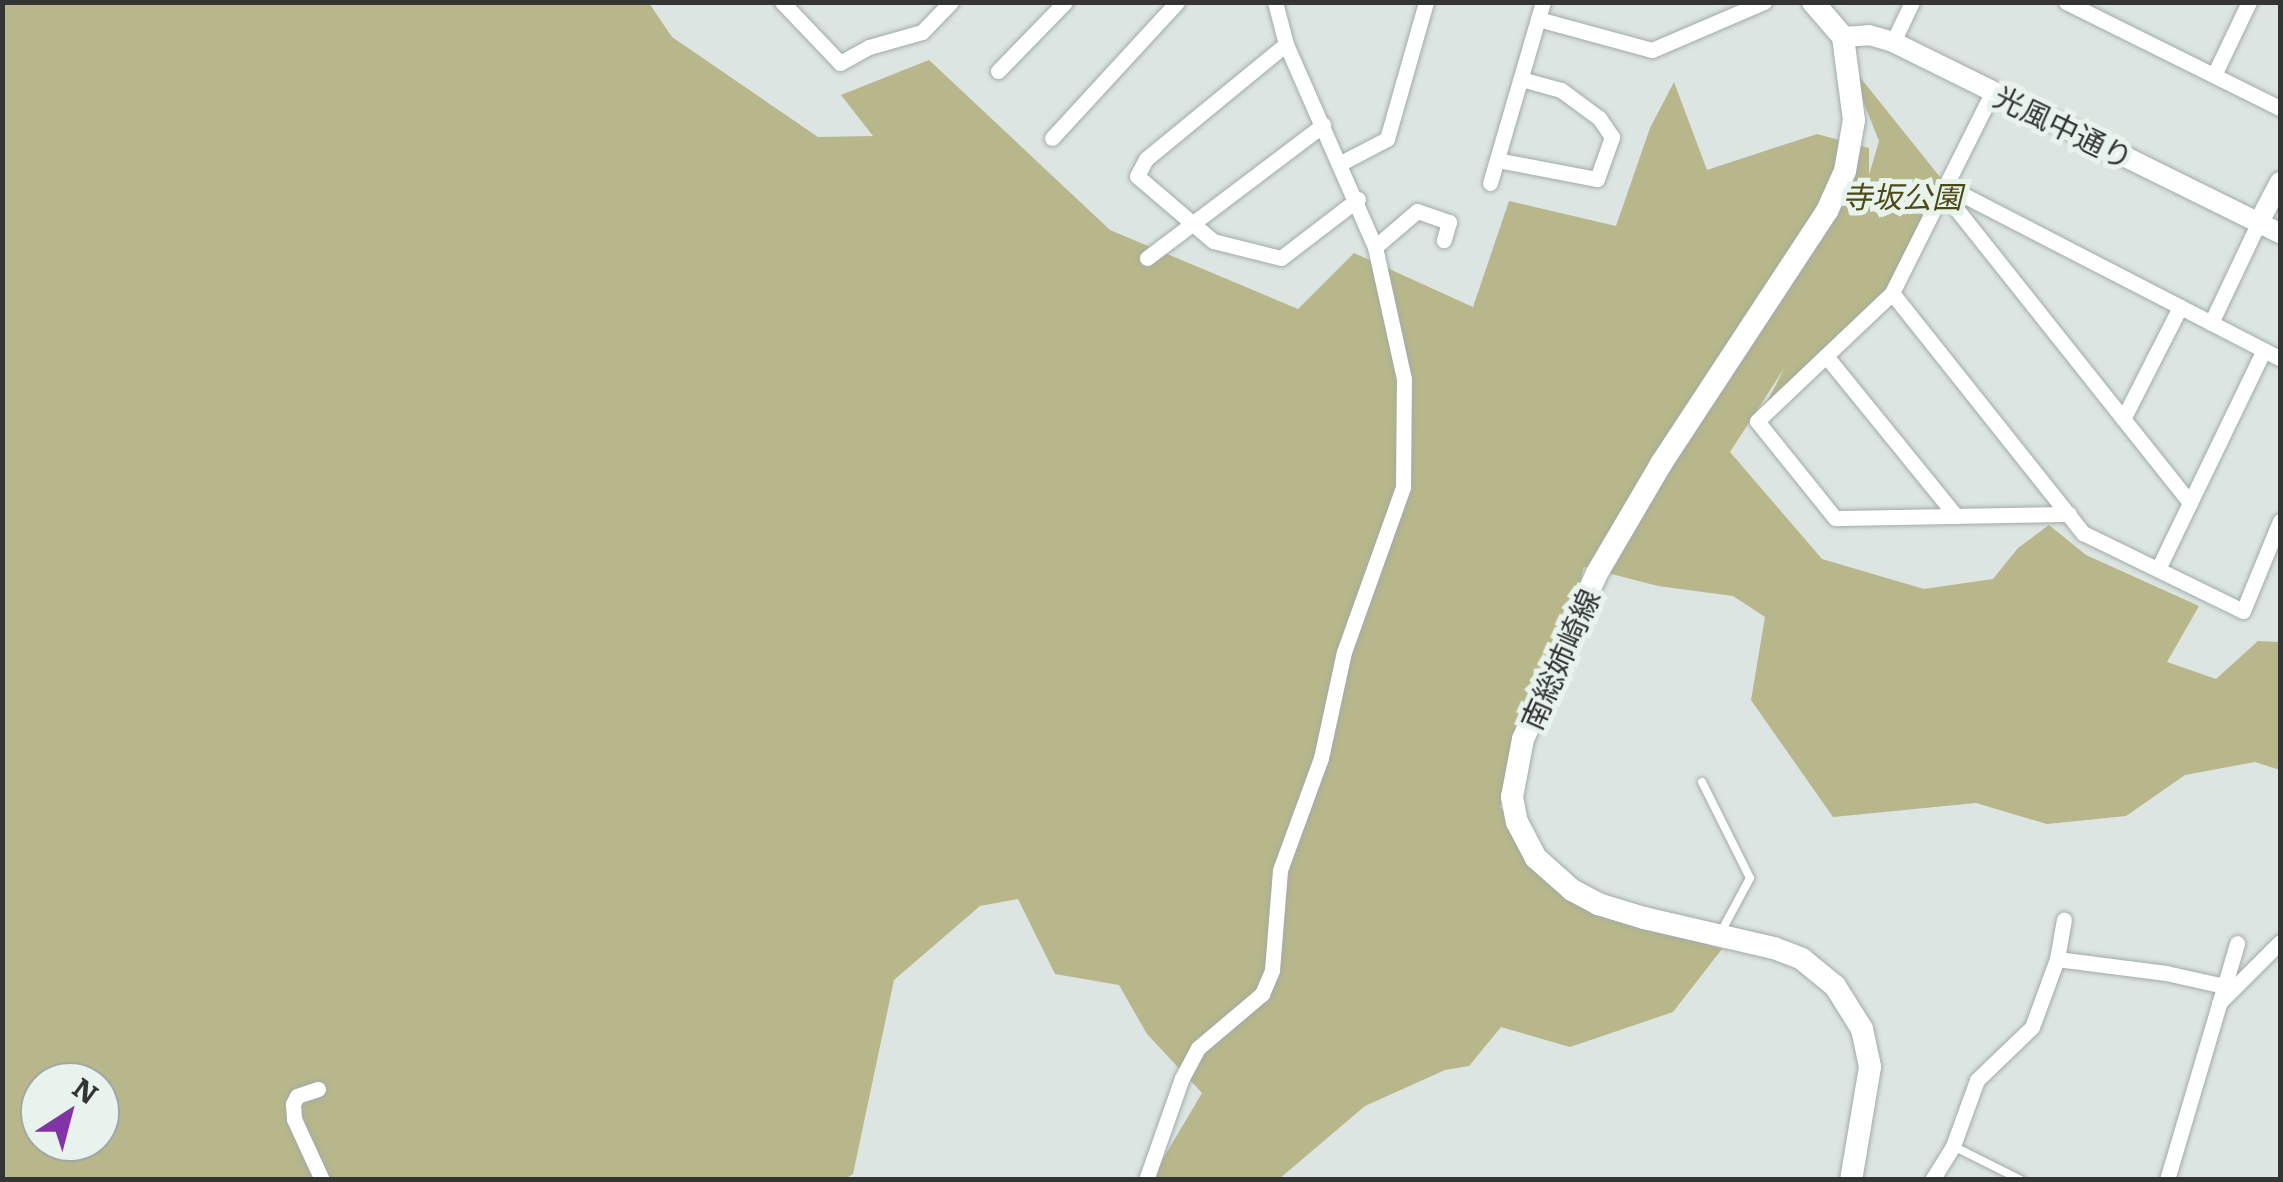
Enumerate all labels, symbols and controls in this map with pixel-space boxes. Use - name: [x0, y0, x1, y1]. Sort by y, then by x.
- street label: 光風中通り: [1989, 77, 2139, 175]
- park label: 寺坂公園: [1842, 177, 1962, 213]
- street label: 南総姉崎線: [1512, 583, 1606, 735]
- north arrow: [20, 1062, 120, 1162]
- text: N: [65, 1065, 108, 1113]

